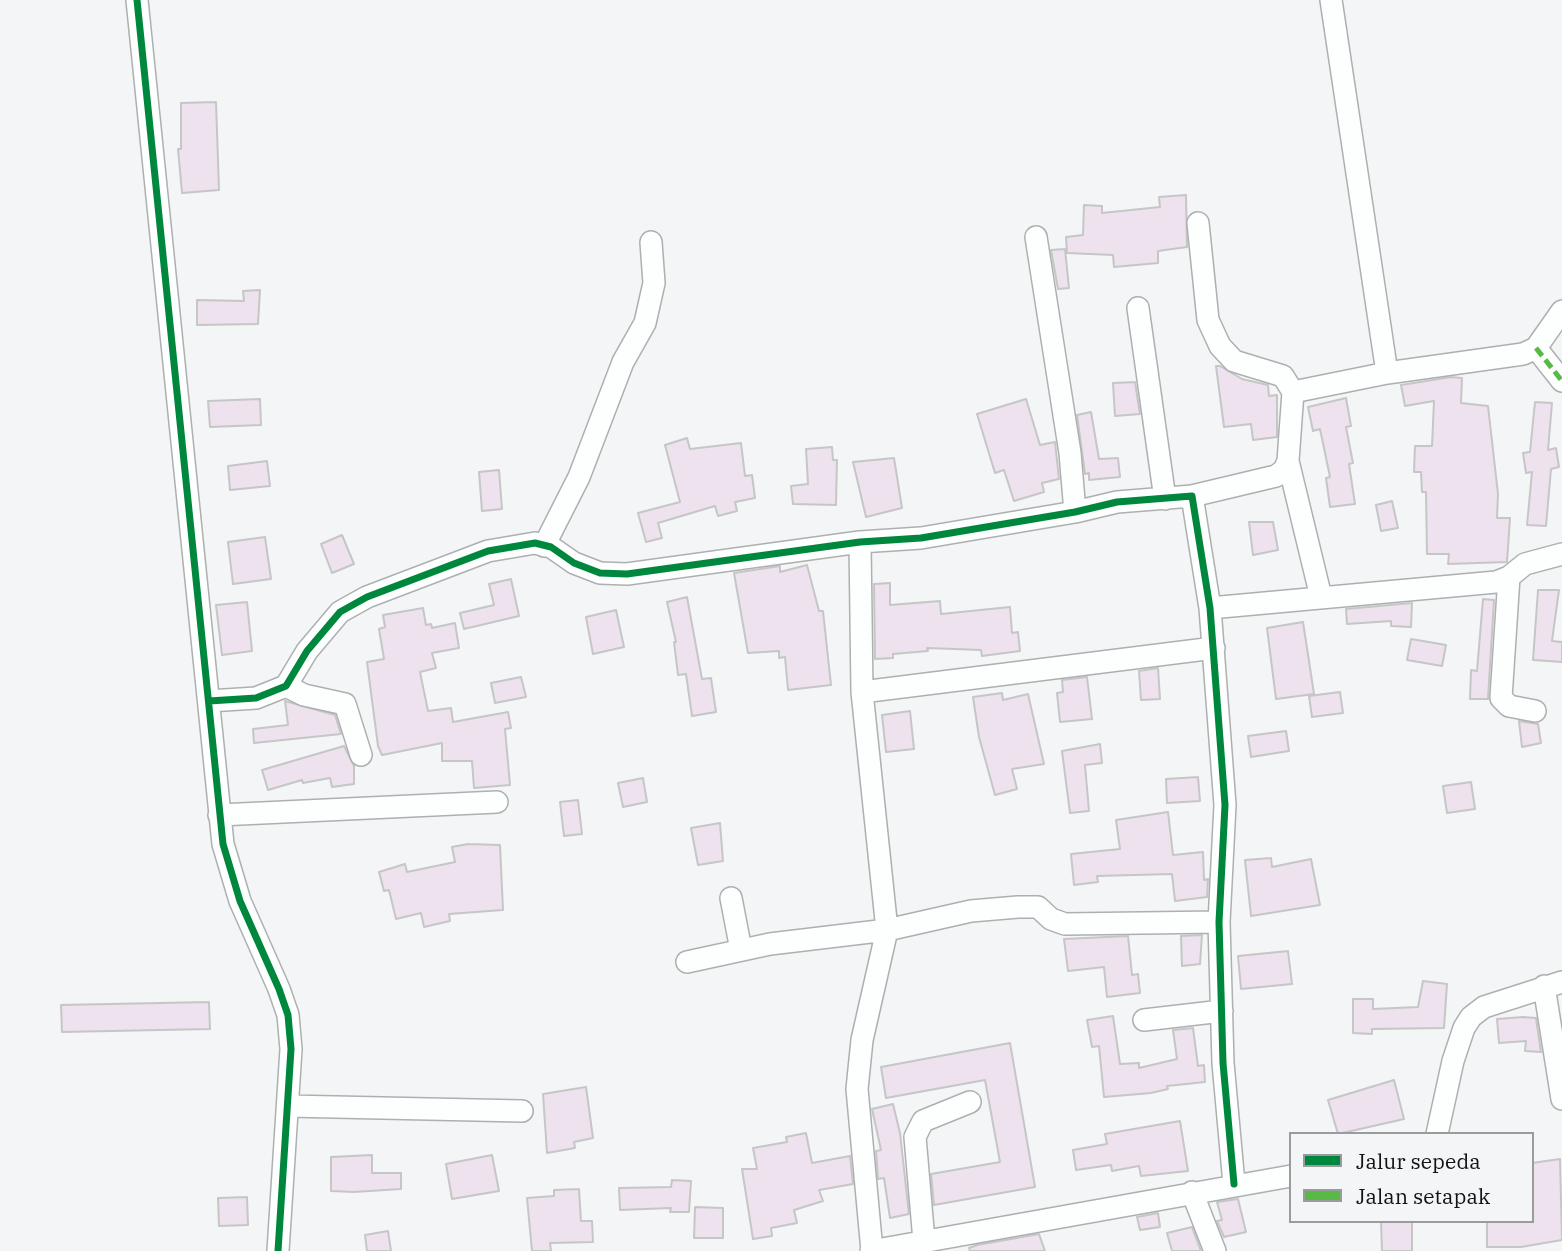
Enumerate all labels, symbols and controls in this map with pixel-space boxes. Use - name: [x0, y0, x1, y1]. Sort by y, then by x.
- legend: [1289, 1132, 1534, 1223]
- text: Jalur sepeda: [1356, 1147, 1481, 1175]
- text: Jalan setapak: [1356, 1182, 1490, 1210]

